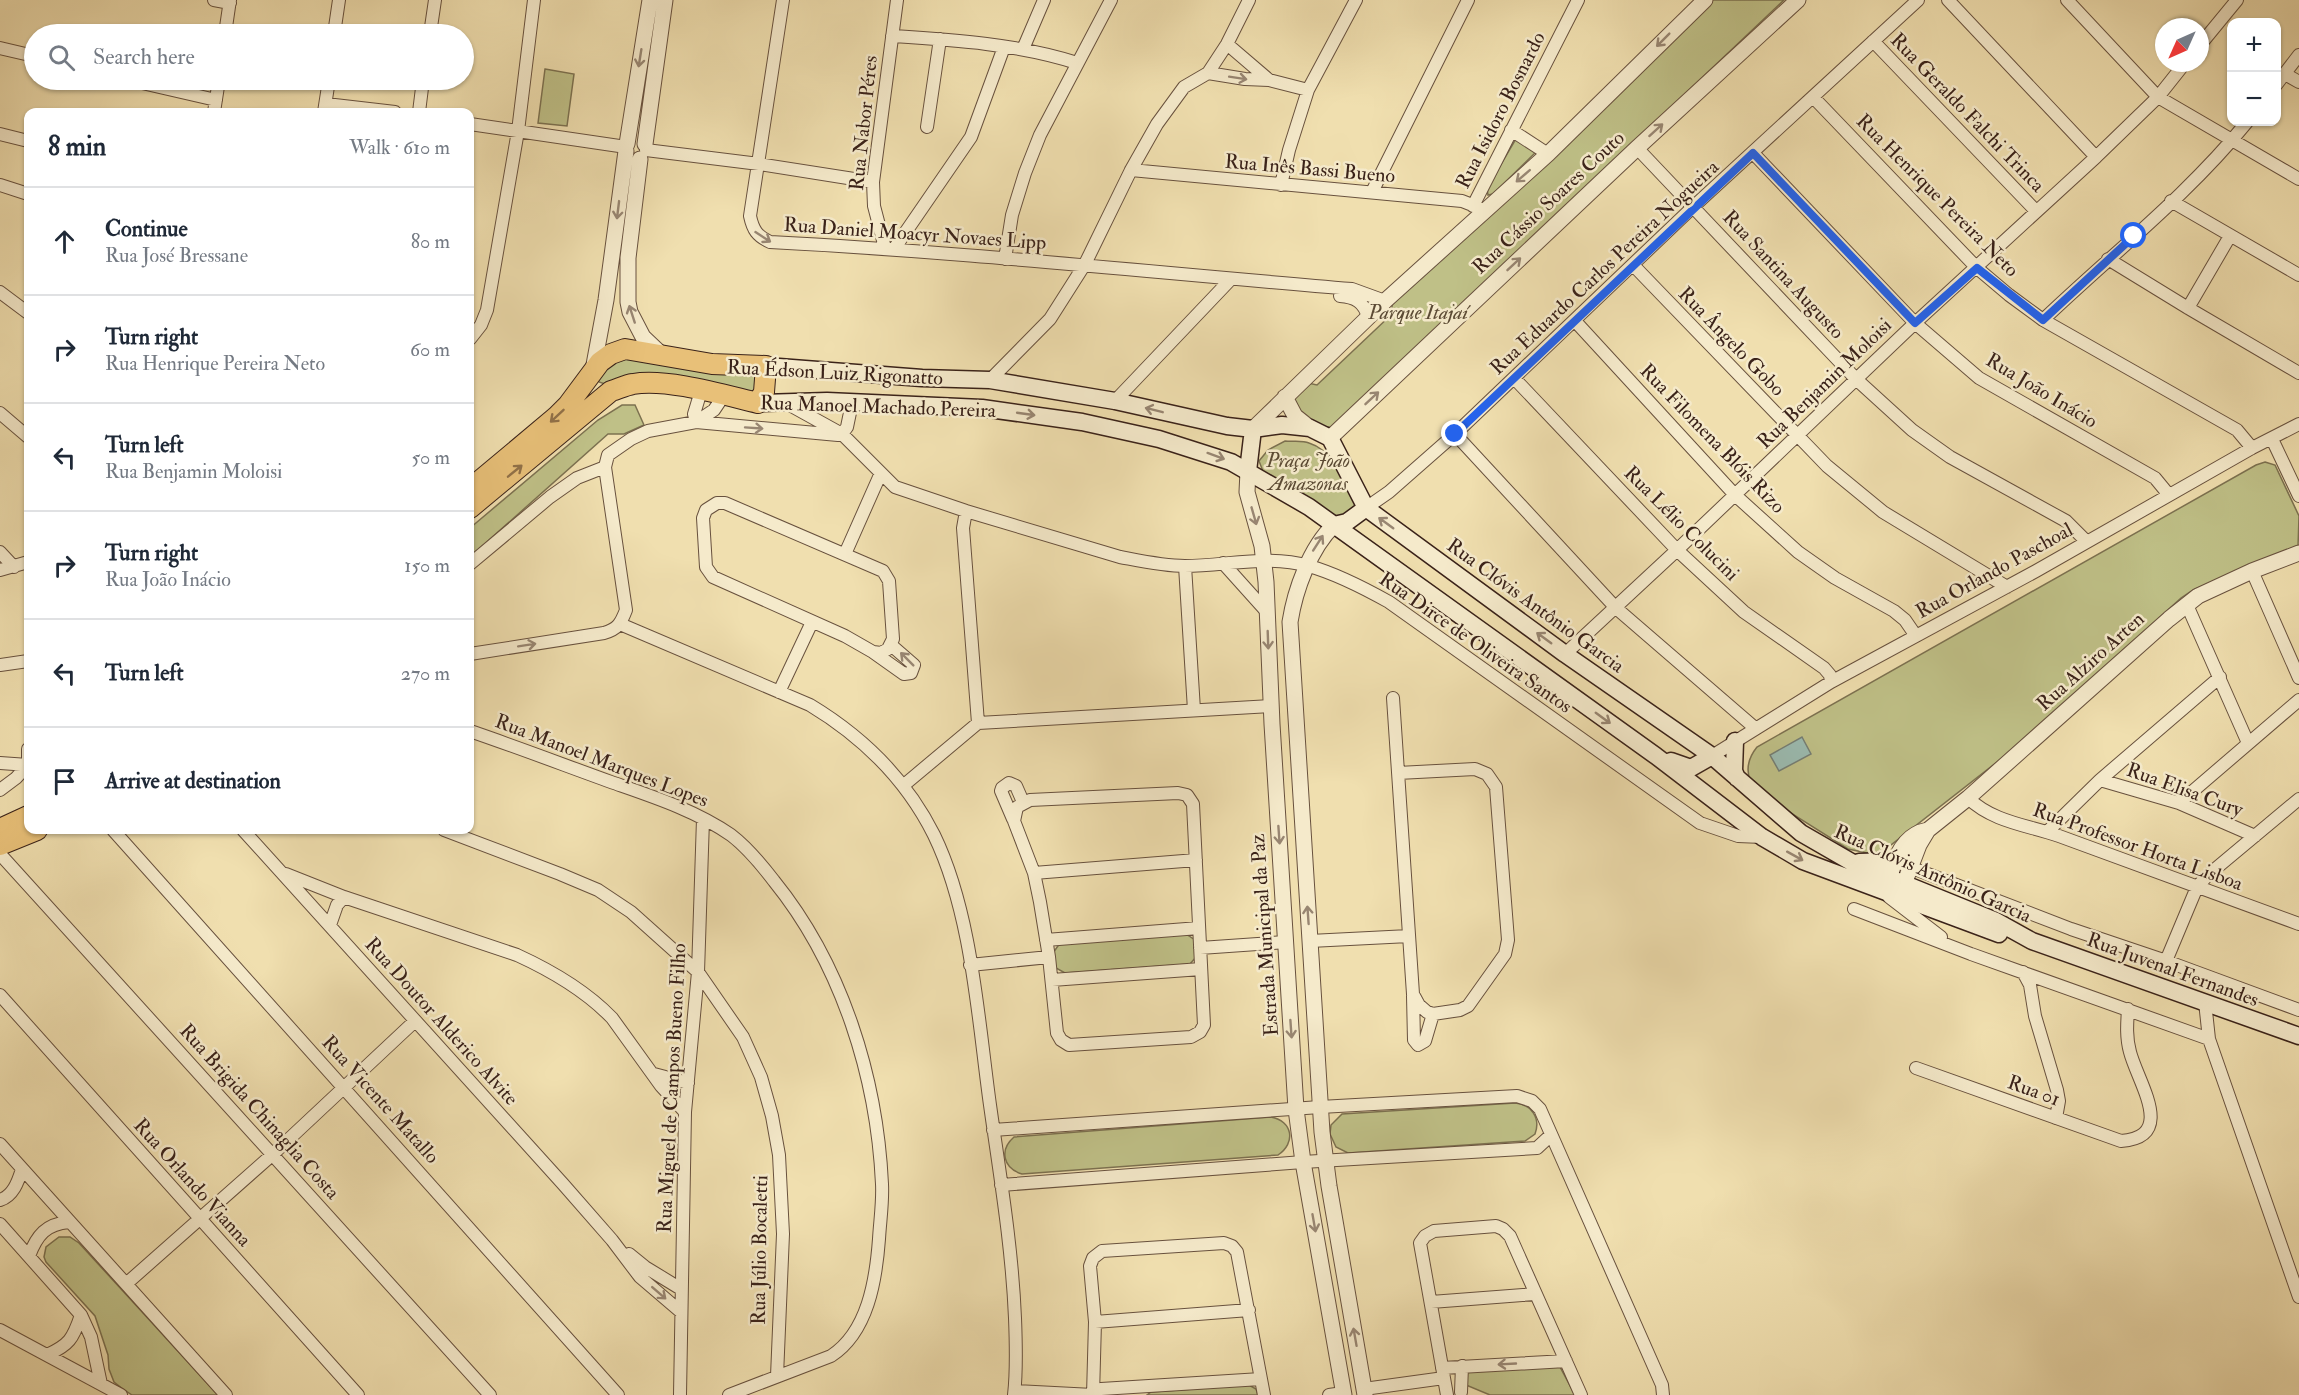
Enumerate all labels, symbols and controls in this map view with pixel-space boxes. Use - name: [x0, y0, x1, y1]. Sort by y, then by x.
- north arrow: [2155, 18, 2209, 72]
- map controls: [2227, 18, 2281, 126]
- button: +: [2227, 18, 2281, 72]
- search box: [24, 24, 474, 90]
- street label: Rua Geraldo Falchi Trinca: [1885, 27, 2051, 198]
- street label: Rua Isidoro Bosnardo: [1450, 28, 1551, 193]
- one-way arrow: [1656, 33, 1671, 48]
- icon: search: [45, 41, 78, 74]
- text: Search here: [93, 43, 195, 71]
- one-way arrow: [634, 47, 645, 67]
- street label: Rua Nabor Péres: [844, 54, 883, 192]
- one-way arrow: [1228, 72, 1248, 83]
- button: −: [2227, 72, 2281, 126]
- street label: Rua Henrique Pereira Neto: [1851, 109, 2024, 282]
- one-way arrow: [1648, 123, 1663, 137]
- street label: Rua Cássio Soares Couto: [1467, 125, 1630, 279]
- text: 8 min: [48, 131, 106, 163]
- text: Walk · 610 m: [349, 135, 450, 160]
- street label: Rua Inês Bassi Bueno: [1224, 149, 1396, 188]
- street label: Rua Eduardo Carlos Pereira Nogueira: [1485, 154, 1725, 380]
- one-way arrow: [1515, 169, 1531, 182]
- one-way arrow: [613, 199, 624, 219]
- street label: Rua Santina Augusto: [1717, 205, 1850, 344]
- street label: Rua Daniel Moacyr Novaes Lipp: [783, 212, 1047, 256]
- text: Continue: [105, 215, 188, 243]
- route start: [2120, 222, 2146, 248]
- icon: ahead: [48, 225, 81, 258]
- text: 80 m: [411, 229, 450, 254]
- one-way arrow: [755, 230, 772, 243]
- text: Rua José Bressane: [105, 243, 248, 268]
- one-way arrow: [1506, 257, 1521, 271]
- street label: Rua Ângelo Gobo: [1673, 281, 1790, 401]
- park label: Parque Itajaí: [1367, 300, 1472, 325]
- one-way arrow: [626, 305, 637, 324]
- street label: Rua Benjamin Moloisi: [1752, 313, 1897, 454]
- text: Turn right: [105, 323, 198, 351]
- icon: right: [48, 333, 81, 366]
- text: 60 m: [410, 337, 450, 362]
- street label: Rua João Inácio: [1981, 347, 2102, 434]
- text: Rua Henrique Pereira Neto: [105, 351, 325, 376]
- street label: Rua Édson Luiz Rigonatto: [726, 353, 944, 391]
- street label: Rua Filomena Blóis Rizo: [1635, 358, 1791, 519]
- street label: Rua Manoel Machado Pereira: [760, 390, 997, 423]
- one-way arrow: [1365, 391, 1380, 405]
- one-way arrow: [1145, 404, 1164, 416]
- one-way arrow: [550, 409, 565, 423]
- one-way arrow: [1015, 409, 1035, 420]
- route end: [1441, 420, 1467, 446]
- one-way arrow: [743, 423, 763, 434]
- text: Turn left: [105, 431, 184, 459]
- icon: left: [48, 441, 81, 474]
- text: 50 m: [411, 445, 450, 470]
- park label: Praça João Amazonas: [1265, 448, 1350, 496]
- one-way arrow: [1206, 452, 1225, 463]
- text: Rua Benjamin Moloisi: [105, 459, 282, 484]
- street label: Rua Lélio Colucini: [1619, 461, 1744, 586]
- one-way arrow: [507, 464, 522, 478]
- one-way arrow: [1249, 506, 1260, 525]
- one-way arrow: [1379, 517, 1395, 529]
- street label: Rua Orlando Paschoal: [1911, 517, 2077, 624]
- street label: Rua Clóvis Antônio Garcia: [1442, 533, 1630, 679]
- one-way arrow: [1312, 536, 1324, 552]
- text: Turn right: [105, 539, 198, 567]
- icon: right: [48, 549, 81, 582]
- text: 150 m: [404, 553, 450, 578]
- street label: Rua Dirce de Oliveira Santos: [1374, 566, 1577, 719]
- text: Rua João Inácio: [105, 567, 231, 592]
- street label: Rua Alziro Arten: [2031, 606, 2149, 716]
- one-way arrow: [1263, 630, 1274, 649]
- one-way arrow: [1536, 632, 1552, 644]
- one-way arrow: [517, 639, 537, 650]
- one-way arrow: [900, 652, 915, 667]
- icon: left: [48, 657, 81, 690]
- text: Turn left: [105, 659, 184, 687]
- text: 270 m: [401, 661, 450, 686]
- street label: Rua Manoel Marques Lopes: [491, 708, 712, 814]
- one-way arrow: [1595, 712, 1611, 724]
- street label: Rua Elisa Cury: [2123, 757, 2248, 823]
- icon: arrive: [48, 765, 81, 798]
- text: Arrive at destination: [105, 767, 281, 795]
- street label: Rua Professor Horta Lisboa: [2029, 797, 2247, 896]
- street label: Rua Clóvis Antônio Garcia: [1830, 819, 2036, 929]
- one-way arrow: [1274, 824, 1285, 844]
- street label: Estrada Municipal da Paz: [1245, 832, 1285, 1037]
- one-way arrow: [1786, 850, 1803, 862]
- one-way arrow: [1302, 905, 1313, 925]
- street label: Rua Juvenal Fernandes: [2083, 927, 2262, 1012]
- street label: Rua Doutor Alderico Alvite: [360, 932, 524, 1111]
- street label: Rua Miguel de Campos Bueno Filho: [651, 943, 693, 1234]
- street label: Rua Brigida Chinaglia Costa: [174, 1018, 346, 1205]
- one-way arrow: [1286, 1019, 1297, 1039]
- street label: Rua Vicente Matallo: [317, 1030, 445, 1169]
- street label: Rua 01: [2004, 1069, 2064, 1111]
- street label: Rua Orlando Vianna: [128, 1113, 257, 1252]
- street label: Rua Júlio Bocaletti: [746, 1175, 773, 1325]
- one-way arrow: [1309, 1212, 1320, 1232]
- one-way arrow: [651, 1286, 667, 1299]
- one-way arrow: [1349, 1328, 1360, 1348]
- one-way arrow: [1498, 1358, 1518, 1369]

